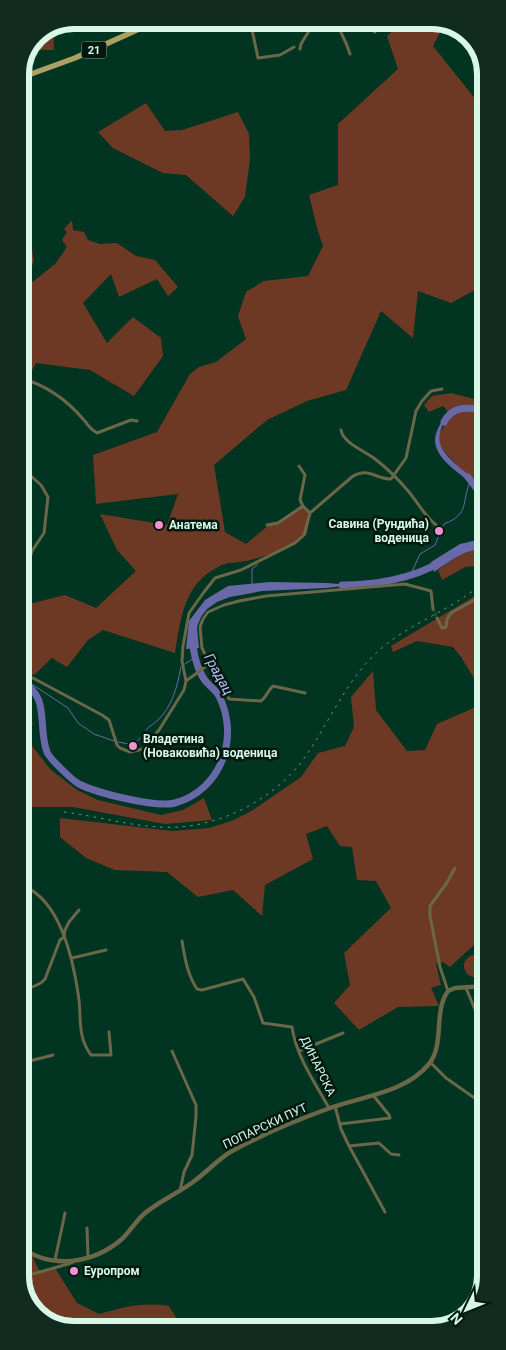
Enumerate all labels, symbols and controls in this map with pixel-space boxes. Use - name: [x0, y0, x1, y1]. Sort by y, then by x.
- road number: 21: [82, 42, 106, 58]
- place label: Савина (Рундића) воденица: [328, 517, 430, 545]
- place label: Анатема: [169, 518, 218, 532]
- marker: Анатема: [153, 519, 165, 531]
- marker: Савина (Рундића) воденица: [433, 525, 445, 537]
- water label: Градац: [201, 651, 237, 697]
- place label: Владетина (Новаковића) воденица: [143, 732, 278, 760]
- marker: Владетина (Новаковића) воденица: [127, 740, 139, 752]
- street label: ДИНАРСКА: [297, 1034, 339, 1098]
- street label: ПОПАРСКИ ПУТ: [221, 1100, 309, 1152]
- place label: Еуропром: [84, 1264, 140, 1278]
- marker: Еуропром: [68, 1265, 80, 1277]
- north arrow: [441, 1285, 491, 1335]
- text: N: [447, 1310, 466, 1328]

